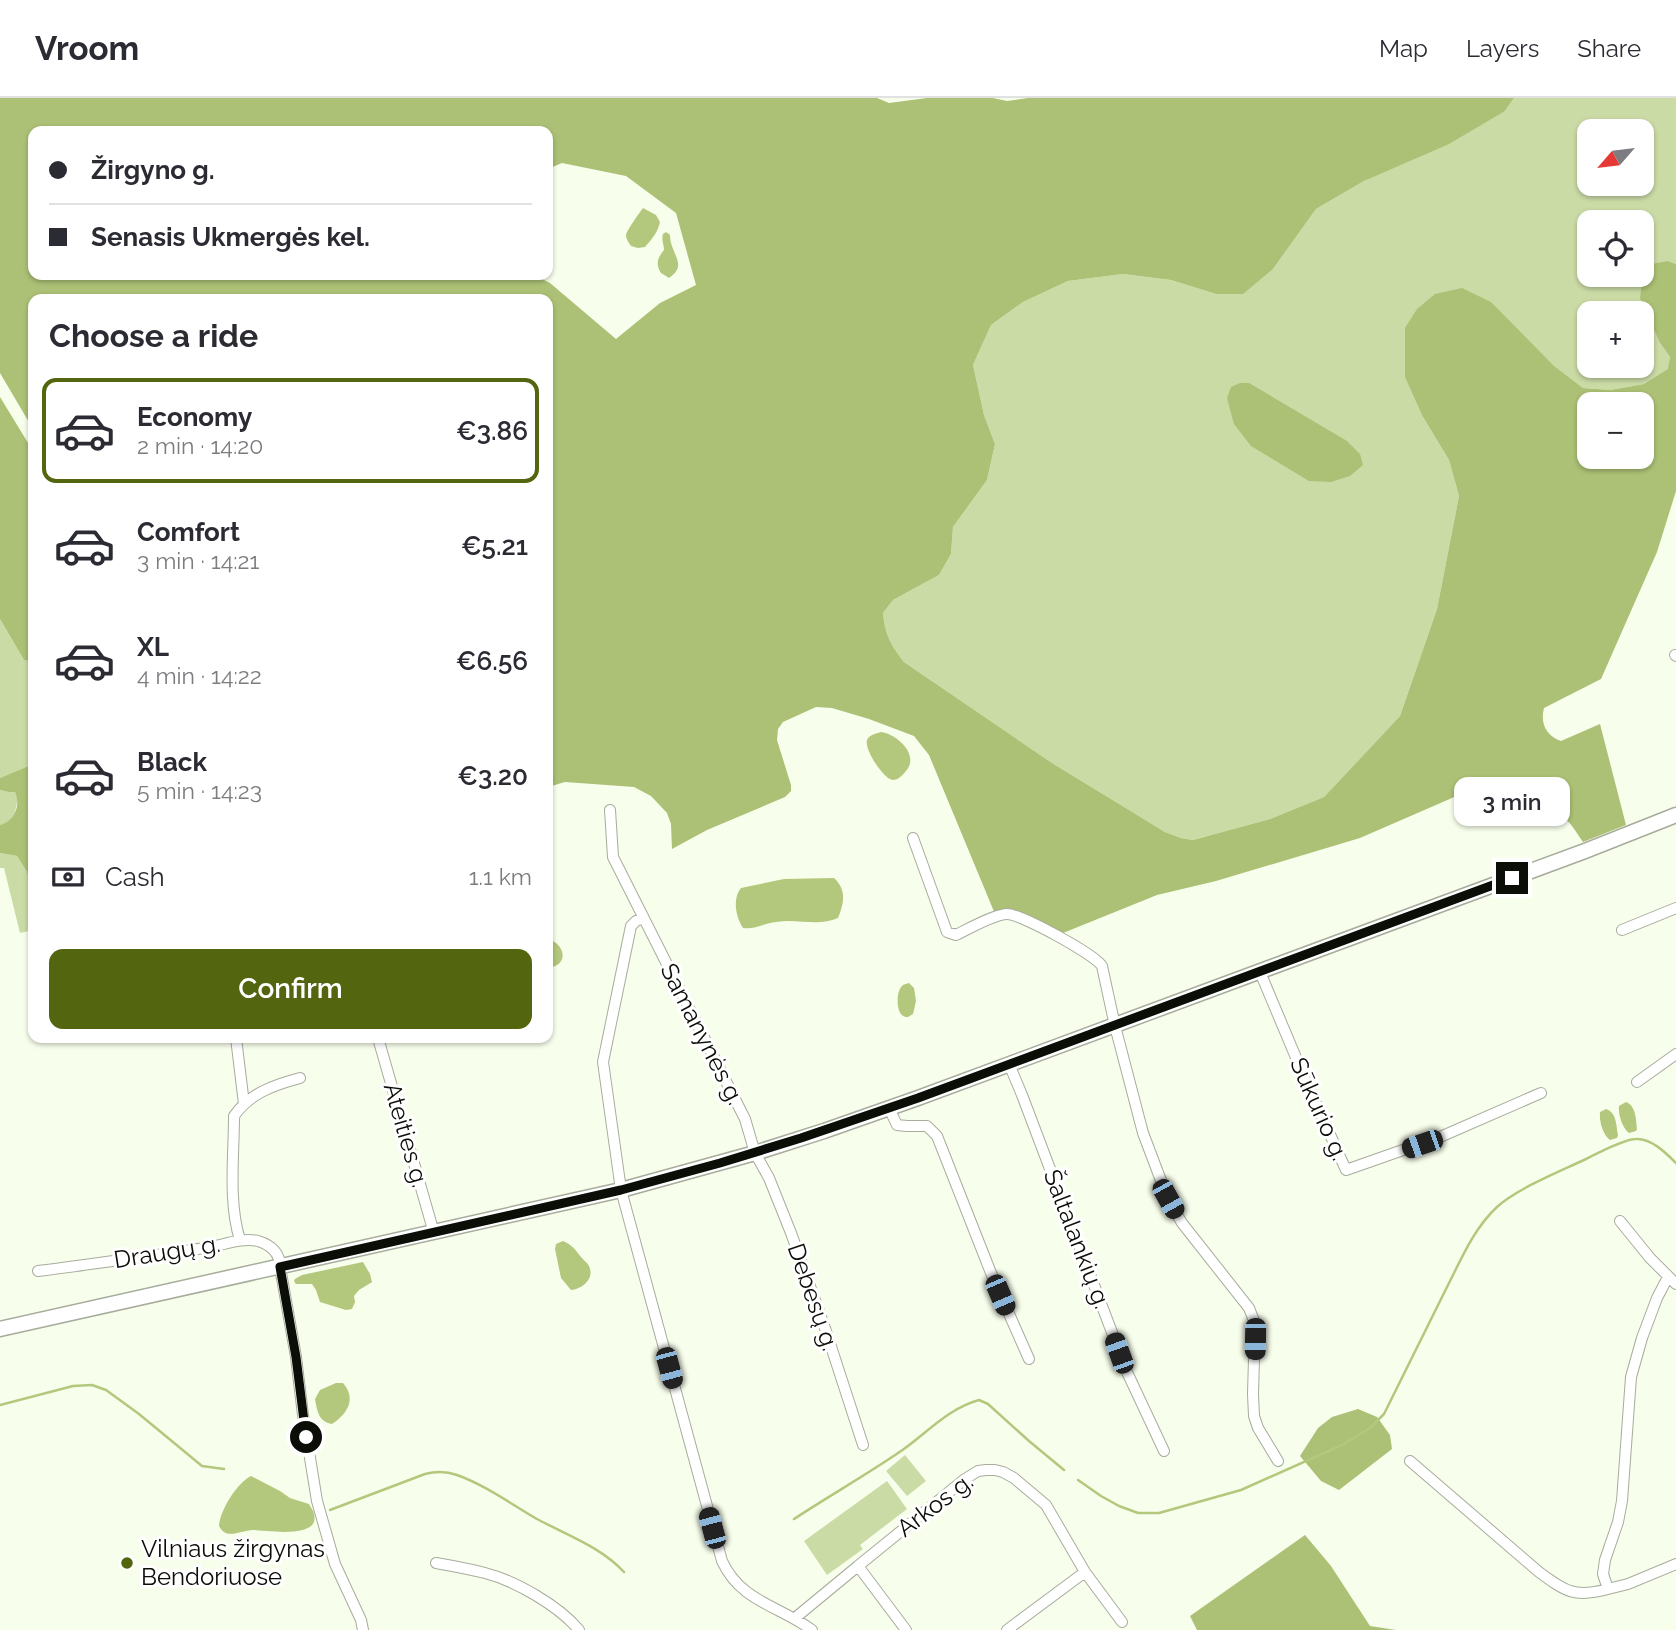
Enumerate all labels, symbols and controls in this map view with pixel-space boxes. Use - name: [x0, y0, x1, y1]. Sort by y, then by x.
- text: Vroom: [35, 29, 139, 68]
- text: Map: [1379, 34, 1428, 63]
- text: Layers: [1466, 34, 1539, 63]
- text: Share: [1577, 34, 1641, 63]
- north arrow: [1577, 119, 1654, 196]
- map controls: [1577, 119, 1654, 469]
- text: Žirgyno g.: [91, 155, 215, 185]
- button: locate: [1577, 210, 1654, 287]
- text: Senasis Ukmergės kel.: [91, 222, 370, 252]
- button: +: [1577, 301, 1654, 378]
- text: Choose a ride: [49, 317, 258, 354]
- button: −: [1577, 392, 1654, 469]
- icon: car: [53, 399, 116, 462]
- text: Economy: [137, 402, 252, 432]
- text: €3.86: [456, 416, 528, 446]
- text: 2 min · 14:20: [137, 432, 263, 459]
- icon: car: [53, 514, 116, 577]
- text: Comfort: [137, 517, 240, 547]
- text: €5.21: [461, 531, 528, 561]
- text: 3 min · 14:21: [137, 547, 259, 574]
- icon: car: [53, 629, 116, 692]
- text: XL: [137, 632, 169, 662]
- text: €6.56: [456, 646, 528, 676]
- text: 4 min · 14:22: [137, 662, 262, 689]
- icon: car: [53, 744, 116, 807]
- text: Black: [137, 747, 207, 777]
- text: €3.20: [457, 761, 528, 791]
- callout: 3 min: [1454, 776, 1570, 826]
- text: 5 min · 14:23: [137, 777, 262, 804]
- text: 3 min: [1483, 788, 1541, 815]
- icon: cash: [49, 858, 87, 896]
- text: Cash: [105, 862, 165, 892]
- route end: [1496, 862, 1528, 894]
- text: 1.1 km: [469, 863, 532, 890]
- button: Confirm: [49, 949, 532, 1029]
- street label: Samanynės g.: [654, 958, 750, 1109]
- street label: Sūkurio g.: [1284, 1053, 1355, 1165]
- street label: Ateities g.: [378, 1079, 435, 1190]
- car: [1399, 1127, 1446, 1161]
- street label: Šaltalankių g.: [1038, 1165, 1118, 1312]
- car: [1149, 1176, 1188, 1222]
- street label: Draugų g.: [112, 1229, 222, 1274]
- street label: Debesų g.: [782, 1239, 845, 1354]
- car: [983, 1272, 1018, 1318]
- car: [1245, 1318, 1266, 1360]
- car: [1102, 1330, 1137, 1376]
- car: [654, 1345, 685, 1391]
- route start: [290, 1421, 322, 1453]
- street label: Arkos g.: [891, 1467, 979, 1543]
- car: [697, 1505, 728, 1551]
- place label: Vilniaus žirgynas Bendoriuose: [141, 1534, 325, 1591]
- marker: Vilniaus žirgynas Bendoriuose: [119, 1555, 135, 1571]

